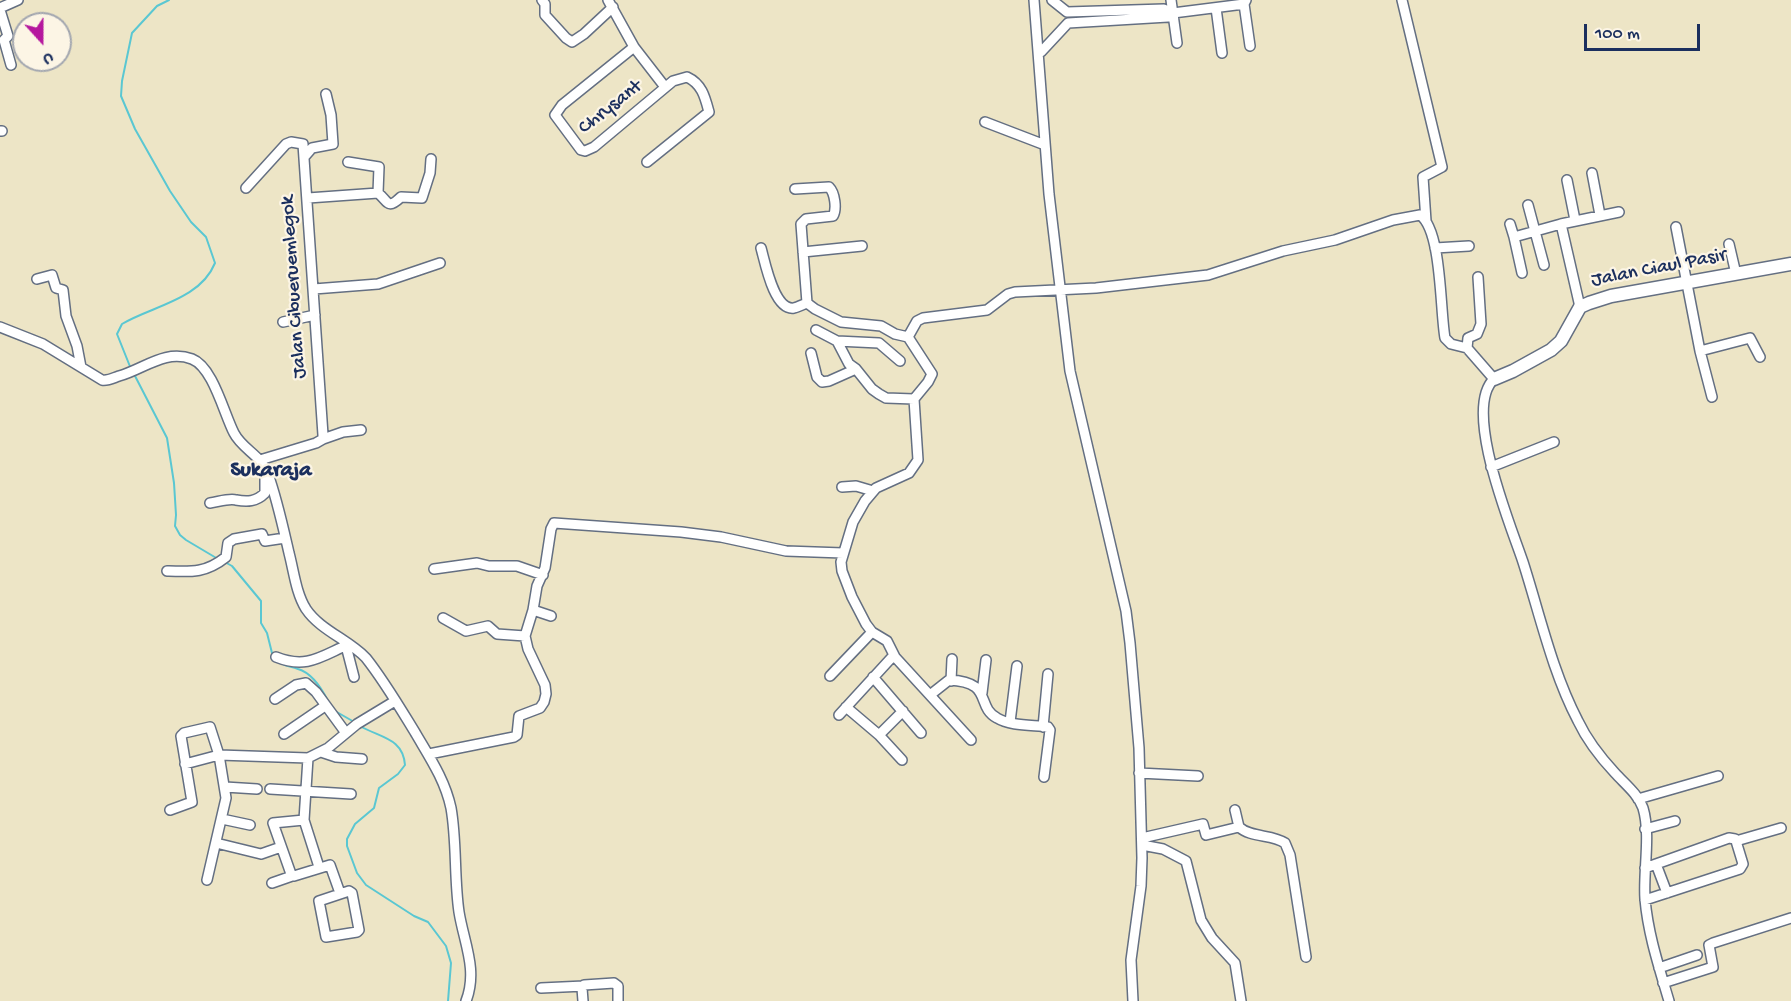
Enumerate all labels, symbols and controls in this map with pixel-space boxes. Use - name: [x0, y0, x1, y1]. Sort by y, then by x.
- north arrow: [12, 12, 72, 72]
- scale bar: [1587, 12, 1702, 50]
- text: 100 m: [1595, 24, 1640, 45]
- text: U: [40, 47, 56, 68]
- street label: Chrysant: [574, 76, 648, 140]
- street label: Jalan Cibueruemlegok: [277, 195, 313, 379]
- street label: Jalan Ciaul Pasir: [1589, 244, 1729, 294]
- district label: Sukaraja: [230, 459, 312, 485]

